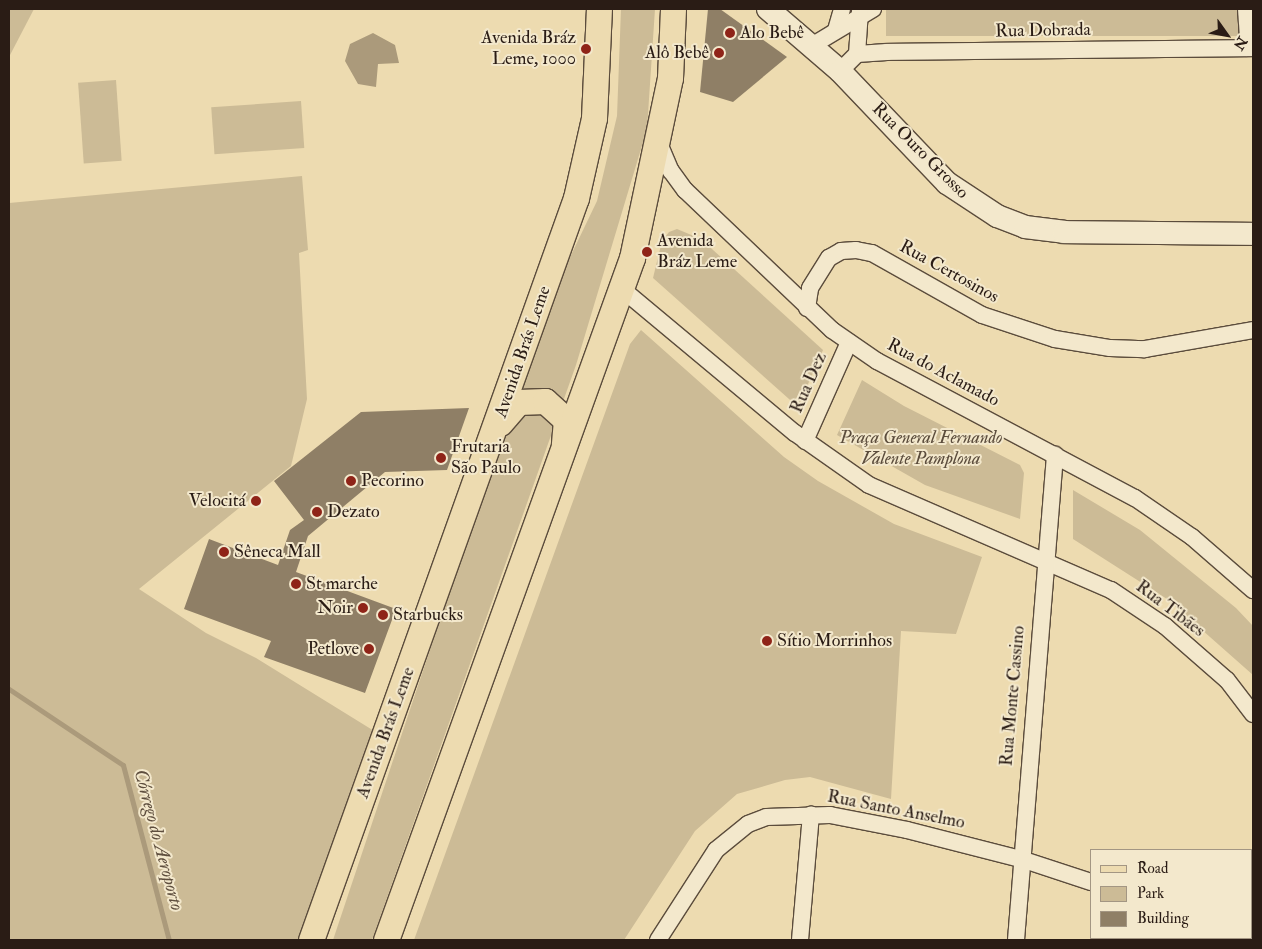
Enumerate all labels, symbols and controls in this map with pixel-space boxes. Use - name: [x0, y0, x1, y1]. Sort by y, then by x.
- north arrow: [1202, 10, 1252, 60]
- street label: Rua Dobrada: [995, 19, 1091, 43]
- place label: Alo Bebê: [740, 22, 804, 44]
- marker: Alo Bebê: [724, 27, 736, 39]
- place label: Avenida Bráz Leme, 1000: [481, 28, 576, 70]
- text: N: [1230, 33, 1251, 53]
- place label: Alô Bebê: [645, 42, 709, 64]
- marker: Avenida Bráz Leme, 1000: [580, 43, 592, 55]
- marker: Alô Bebê: [713, 47, 725, 59]
- street label: Rua Ouro Grosso: [867, 98, 973, 204]
- place label: Avenida Bráz Leme: [657, 231, 737, 274]
- street label: Rua Certosinos: [896, 236, 1002, 308]
- marker: Avenida Bráz Leme: [641, 246, 653, 258]
- street label: Avenida Brás Leme: [490, 283, 556, 421]
- street label: Rua do Aclamado: [883, 334, 1003, 412]
- street label: Rua Dez: [786, 349, 832, 417]
- park label: Praça General Fernando Valente Pamplona: [840, 428, 1002, 470]
- place label: Frutaria São Paulo: [451, 437, 521, 479]
- marker: Frutaria São Paulo: [435, 452, 447, 464]
- place label: Pecorino: [361, 470, 424, 492]
- marker: Pecorino: [345, 475, 357, 487]
- place label: Velocitá: [189, 490, 246, 512]
- marker: Velocitá: [250, 495, 262, 507]
- place label: Dezato: [327, 501, 380, 523]
- marker: Dezato: [311, 506, 323, 518]
- place label: Sêneca Mall: [234, 541, 321, 563]
- marker: Sêneca Mall: [218, 546, 230, 558]
- place label: St marche: [306, 573, 378, 595]
- street label: Rua Tibães: [1131, 576, 1209, 642]
- marker: St marche: [290, 578, 302, 590]
- place label: Noir: [317, 597, 353, 619]
- marker: Noir: [357, 602, 369, 614]
- place label: Starbucks: [393, 604, 463, 626]
- marker: Starbucks: [377, 609, 389, 621]
- street label: Rua Monte Cassino: [996, 625, 1030, 767]
- place label: Sítio Morrinhos: [777, 630, 892, 652]
- marker: Sítio Morrinhos: [761, 635, 773, 647]
- place label: Petlove: [307, 638, 359, 660]
- marker: Petlove: [363, 643, 375, 655]
- street label: Avenida Brás Leme: [352, 665, 420, 801]
- water label: Córrego do Aeroporto: [128, 767, 188, 913]
- street label: Rua Santo Anselmo: [825, 786, 967, 834]
- legend: [1090, 849, 1252, 939]
- text: Road: [1137, 859, 1168, 878]
- text: Park: [1137, 884, 1164, 903]
- text: Building: [1137, 909, 1189, 928]

